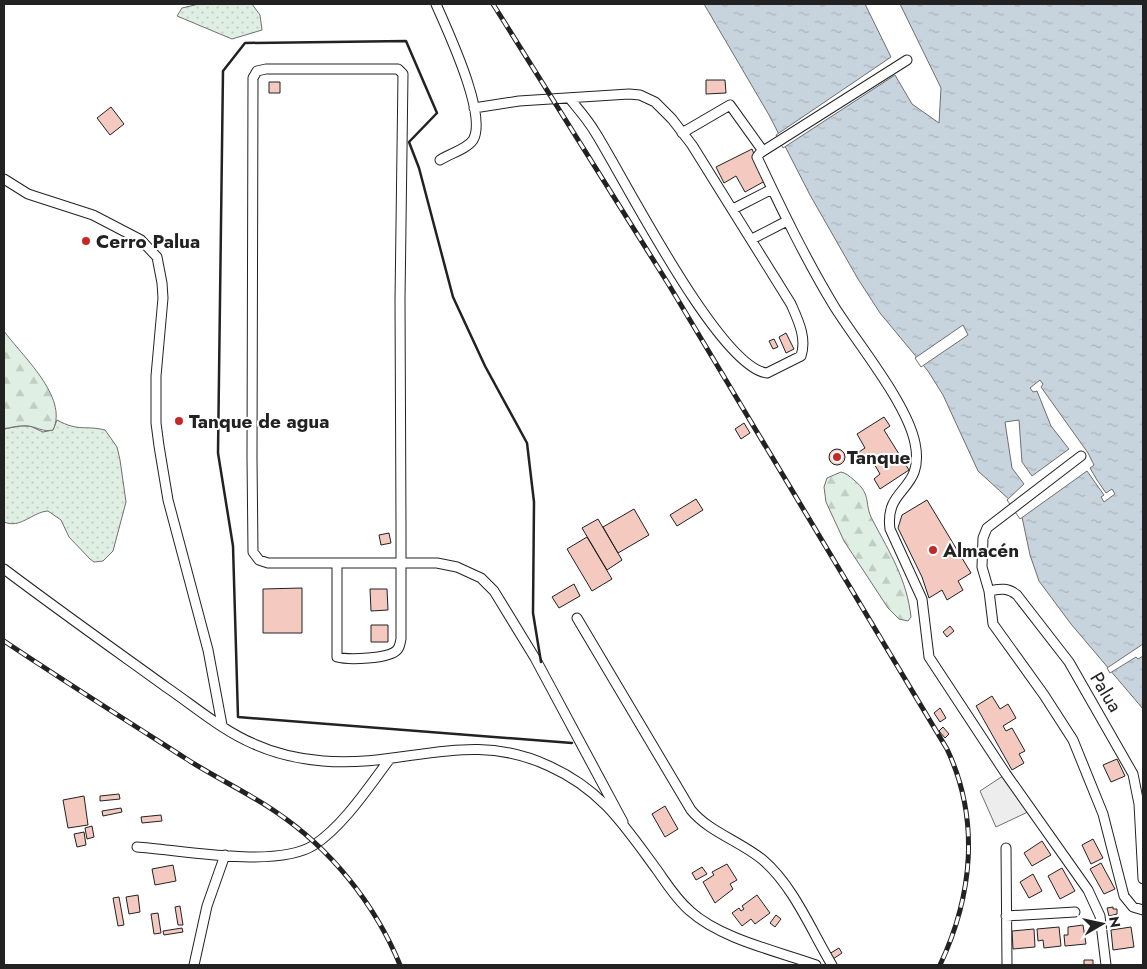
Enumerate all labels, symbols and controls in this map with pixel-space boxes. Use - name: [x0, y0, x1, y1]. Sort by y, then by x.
- place label: Cerro Palua: [96, 228, 200, 255]
- marker: Cerro Palua: [80, 235, 92, 247]
- place label: Tanque de agua: [189, 408, 329, 435]
- marker: Tanque de agua: [173, 415, 185, 427]
- place label: Tanque: [847, 444, 911, 471]
- marker: Tanque: [831, 451, 843, 463]
- place label: Almacén: [942, 537, 1019, 564]
- marker: Almacén: [927, 544, 939, 556]
- street label: Palua: [1083, 667, 1129, 717]
- north arrow: [1077, 899, 1127, 949]
- text: N: [1104, 915, 1126, 929]

